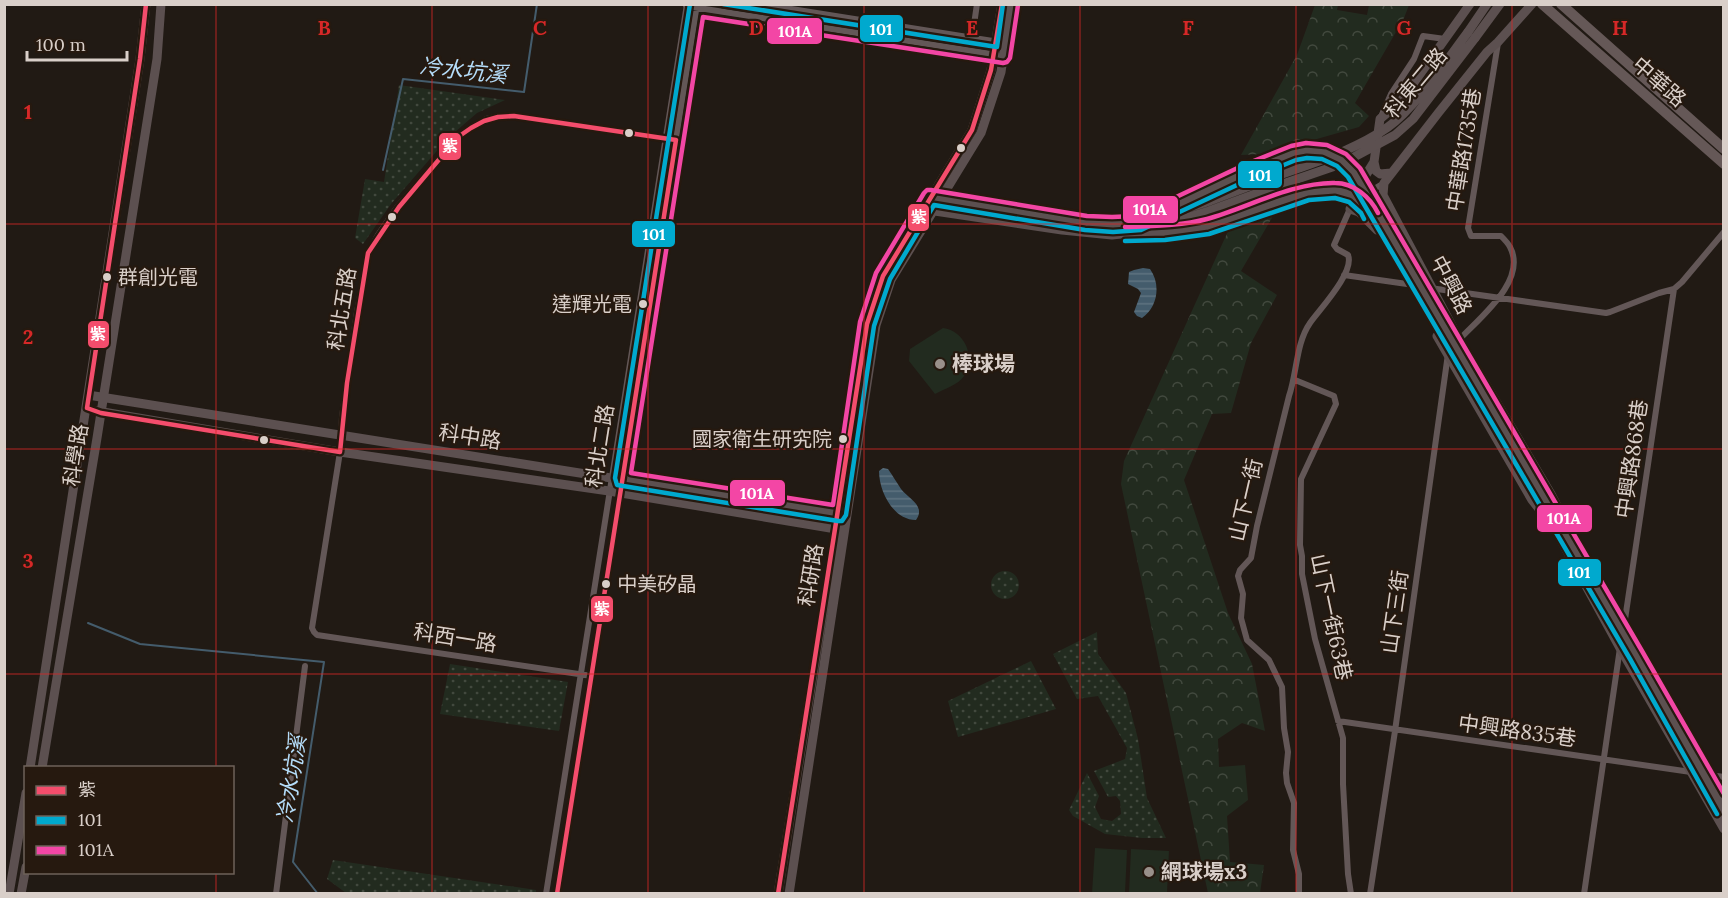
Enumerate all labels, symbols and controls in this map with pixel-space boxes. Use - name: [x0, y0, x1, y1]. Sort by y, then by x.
- line badge: 101: [859, 14, 904, 43]
- text: B: [317, 15, 331, 40]
- text: C: [533, 15, 547, 40]
- text: D: [748, 15, 764, 40]
- text: E: [966, 15, 978, 40]
- text: F: [1182, 15, 1194, 40]
- text: G: [1396, 15, 1412, 40]
- text: H: [1612, 15, 1628, 40]
- line badge: 101A: [766, 17, 823, 45]
- text: 101: [869, 19, 893, 39]
- text: 101A: [778, 21, 812, 41]
- scale bar: [27, 24, 128, 62]
- text: 100 m: [36, 33, 86, 56]
- street label: 科東二路: [1378, 42, 1453, 124]
- water label: 冷水坑溪: [418, 51, 511, 89]
- street label: 中華路: [1627, 51, 1692, 112]
- street label: 中華路1735巷: [1440, 86, 1487, 214]
- text: 1: [24, 99, 32, 124]
- unlabelled marker: [623, 127, 635, 139]
- line badge: 紫: [438, 132, 462, 161]
- text: 紫: [442, 136, 458, 156]
- unlabelled marker: [955, 142, 967, 154]
- line badge: 101: [1237, 160, 1283, 189]
- text: 101: [1248, 165, 1272, 185]
- line badge: 101A: [1122, 195, 1179, 224]
- text: 101A: [1133, 199, 1167, 219]
- line badge: 紫: [907, 203, 930, 232]
- text: 紫: [911, 207, 927, 227]
- unlabelled marker: [386, 211, 398, 223]
- line badge: 101: [631, 220, 676, 248]
- text: 101: [642, 224, 666, 244]
- street label: 中興路: [1425, 251, 1478, 319]
- place label: 群創光電: [118, 264, 198, 289]
- street label: 科北五路: [322, 265, 361, 353]
- marker: 群創光電: [101, 271, 113, 283]
- place label: 達輝光電: [552, 291, 632, 316]
- marker: 達輝光電: [637, 298, 649, 310]
- line badge: 紫: [87, 320, 110, 349]
- text: 2: [23, 324, 33, 349]
- text: 紫: [90, 324, 106, 344]
- place label: 棒球場: [952, 350, 1015, 377]
- marker: 棒球場: [933, 357, 947, 371]
- street label: 中興路868巷: [1610, 398, 1653, 520]
- street label: 科北二路: [580, 402, 619, 490]
- street label: 科中路: [437, 418, 503, 455]
- street label: 科學路: [57, 422, 94, 488]
- place label: 國家衛生研究院: [692, 426, 832, 451]
- marker: 國家衛生研究院: [837, 433, 849, 445]
- unlabelled marker: [258, 434, 270, 446]
- street label: 山下一街: [1223, 456, 1268, 544]
- line badge: 101A: [729, 479, 786, 507]
- text: 101A: [740, 483, 774, 503]
- line badge: 101A: [1536, 504, 1593, 533]
- text: 101A: [1547, 508, 1581, 528]
- street label: 科研路: [792, 542, 829, 608]
- text: 3: [22, 548, 34, 573]
- street label: 山下一街63巷: [1305, 551, 1358, 683]
- line badge: 101: [1557, 558, 1602, 587]
- text: 101: [1567, 562, 1591, 582]
- street label: 山下三街: [1375, 568, 1414, 655]
- place label: 中美矽晶: [617, 571, 697, 596]
- marker: 中美矽晶: [600, 578, 612, 590]
- line badge: 紫: [590, 595, 614, 623]
- text: 紫: [594, 599, 610, 619]
- street label: 科西一路: [411, 618, 499, 657]
- street label: 中興路835巷: [1456, 709, 1578, 752]
- water label: 冷水坑溪: [270, 730, 312, 825]
- legend: [24, 766, 234, 874]
- text: 紫: [78, 778, 96, 801]
- text: 101: [78, 808, 102, 831]
- text: 101A: [78, 838, 114, 861]
- place label: 網球場x3: [1161, 858, 1247, 885]
- marker: 網球場x3: [1142, 865, 1156, 879]

